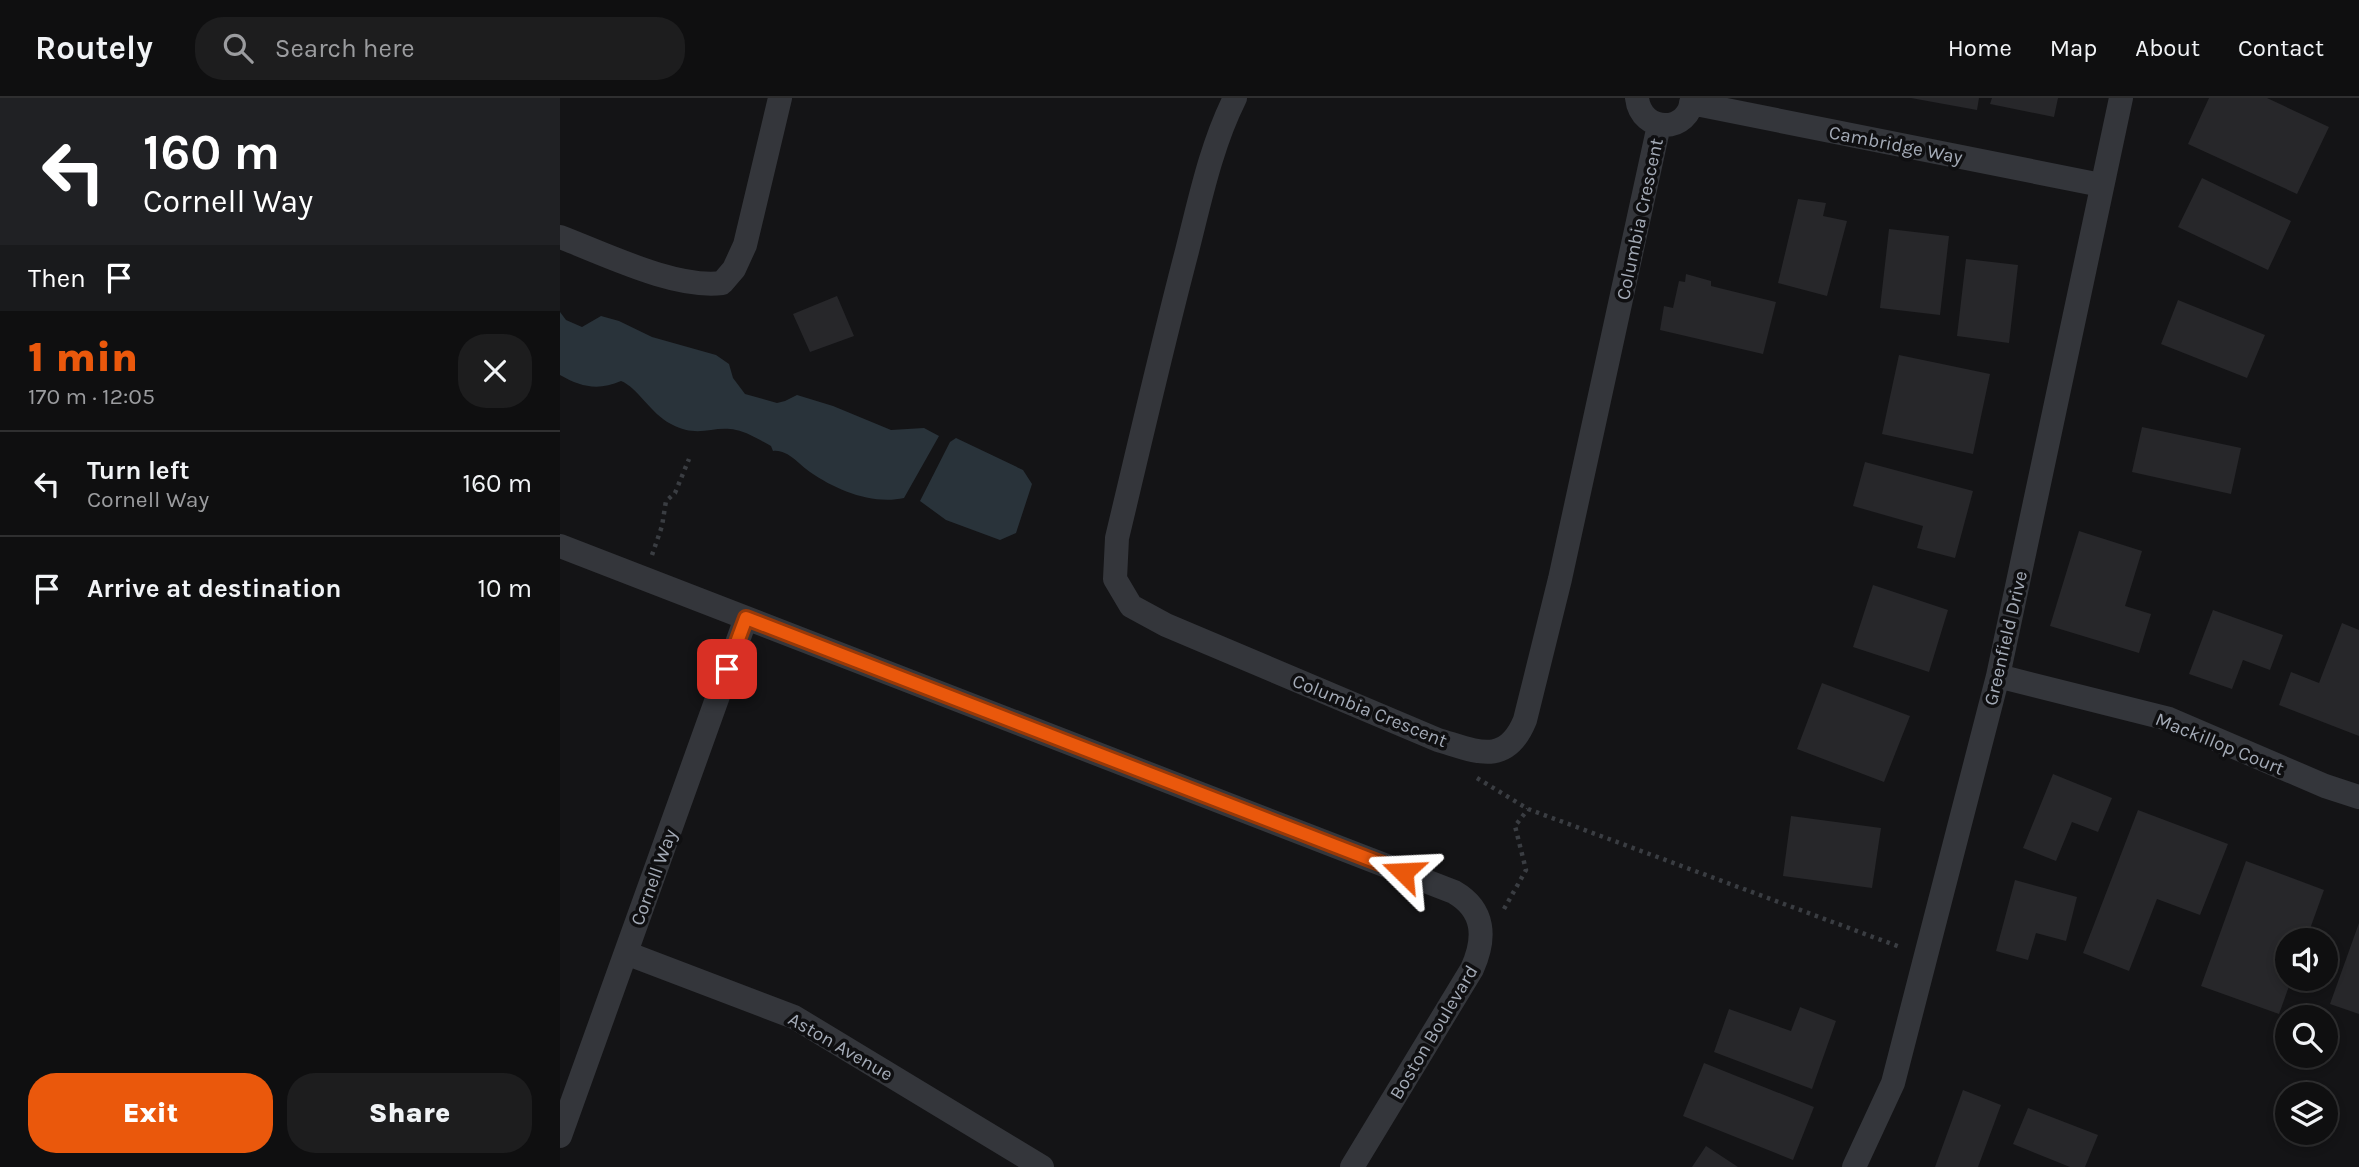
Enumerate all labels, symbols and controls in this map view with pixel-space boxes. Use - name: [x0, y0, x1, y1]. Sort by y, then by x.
- search box: [195, 17, 685, 80]
- text: Routely: [35, 29, 153, 67]
- icon: search: [219, 29, 257, 67]
- text: Search here: [275, 33, 415, 64]
- text: Home: [1948, 34, 2012, 62]
- text: Map: [2050, 34, 2097, 62]
- text: About: [2135, 34, 2200, 62]
- text: Contact: [2238, 34, 2324, 62]
- street label: Cambridge Way: [1827, 121, 1965, 169]
- text: 160 m: [143, 124, 280, 181]
- icon: left: [28, 126, 119, 217]
- street label: Columbia Crescent: [1612, 136, 1668, 302]
- text: Cornell Way: [143, 183, 313, 220]
- icon: arrive: [100, 259, 138, 297]
- text: Then: [28, 263, 86, 294]
- text: 1 min: [28, 332, 138, 382]
- button: close: [458, 334, 532, 408]
- text: 170 m · 12:05: [28, 383, 155, 410]
- text: Turn left: [87, 455, 189, 486]
- icon: left: [28, 465, 66, 503]
- text: 160 m: [463, 468, 532, 499]
- text: Cornell Way: [87, 486, 209, 513]
- street label: Greenfield Drive: [1980, 569, 2032, 708]
- icon: arrive: [28, 570, 66, 608]
- text: Arrive at destination: [87, 573, 341, 604]
- text: 10 m: [477, 573, 532, 604]
- pin: [697, 639, 757, 699]
- icon: arrive: [708, 650, 746, 688]
- street label: Columbia Crescent: [1289, 670, 1450, 752]
- street label: Mackillop Court: [2152, 708, 2287, 780]
- street label: Cornell Way: [626, 826, 682, 929]
- position arrow: [1366, 835, 1440, 909]
- map controls: [2275, 928, 2338, 1145]
- button: sound: [2275, 928, 2338, 991]
- street label: Boston Boulevard: [1385, 961, 1483, 1104]
- button: search: [2275, 1005, 2338, 1068]
- street label: Aston Avenue: [784, 1008, 897, 1086]
- button: Exit: [28, 1073, 273, 1153]
- button: Share: [287, 1073, 532, 1153]
- button: layers: [2275, 1082, 2338, 1145]

